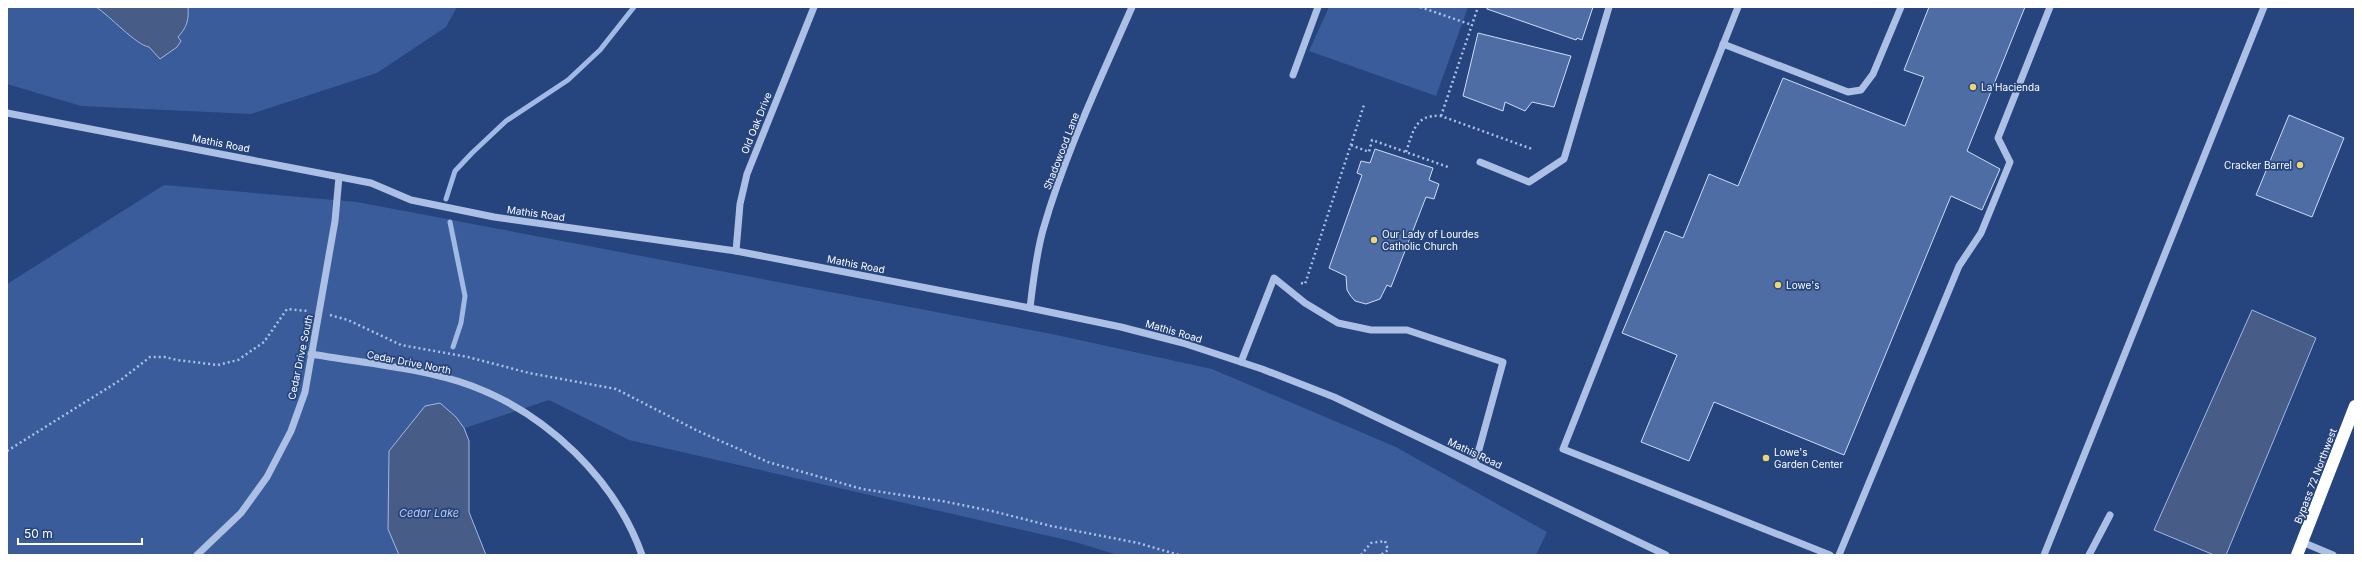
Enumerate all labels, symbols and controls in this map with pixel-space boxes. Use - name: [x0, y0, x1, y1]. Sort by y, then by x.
- place label: La Hacienda: [1981, 81, 2040, 93]
- marker: La Hacienda: [1968, 82, 1978, 92]
- street label: Old Oak Drive: [738, 90, 774, 156]
- street label: Shadowood Lane: [1041, 111, 1081, 191]
- street label: Mathis Road: [191, 132, 251, 154]
- place label: Cracker Barrel: [2224, 159, 2292, 171]
- marker: Cracker Barrel: [2295, 160, 2305, 170]
- street label: Mathis Road: [506, 203, 566, 223]
- place label: Our Lady of Lourdes Catholic Church: [1382, 228, 1479, 252]
- marker: Our Lady of Lourdes Catholic Church: [1369, 235, 1379, 245]
- street label: Mathis Road: [826, 253, 886, 275]
- place label: Lowe's: [1786, 279, 1819, 291]
- marker: Lowe's: [1773, 280, 1783, 290]
- street label: Cedar Drive South: [285, 313, 315, 401]
- street label: Mathis Road: [1144, 317, 1204, 345]
- street label: Cedar Drive North: [366, 348, 452, 376]
- street label: Bypass 72 Northwest: [2291, 426, 2339, 525]
- street label: Mathis Road: [1446, 435, 1504, 471]
- place label: Lowe's Garden Center: [1774, 446, 1843, 470]
- marker: Lowe's Garden Center: [1761, 453, 1771, 463]
- water label: Cedar Lake: [399, 506, 459, 520]
- scale bar: [18, 520, 142, 546]
- text: 50 m: [24, 526, 53, 541]

